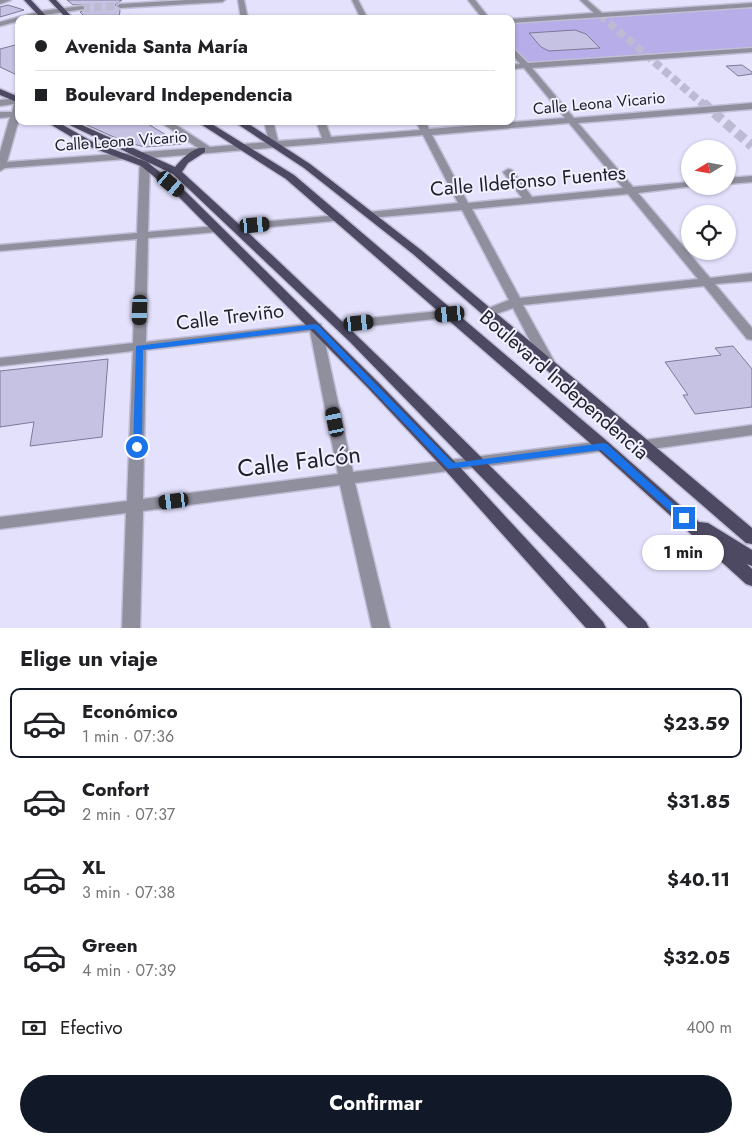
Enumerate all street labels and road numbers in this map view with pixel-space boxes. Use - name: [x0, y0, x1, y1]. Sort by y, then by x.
- street label: Calle Leona Vicario: [532, 86, 666, 120]
- street label: Calle Leona Vicario: [54, 125, 188, 157]
- street label: Calle Ildefonso Fuentes: [429, 158, 627, 204]
- street label: Calle Treviño: [174, 296, 286, 338]
- street label: Boulevard Independencia: [473, 303, 655, 467]
- street label: Calle Falcón: [235, 436, 363, 486]

